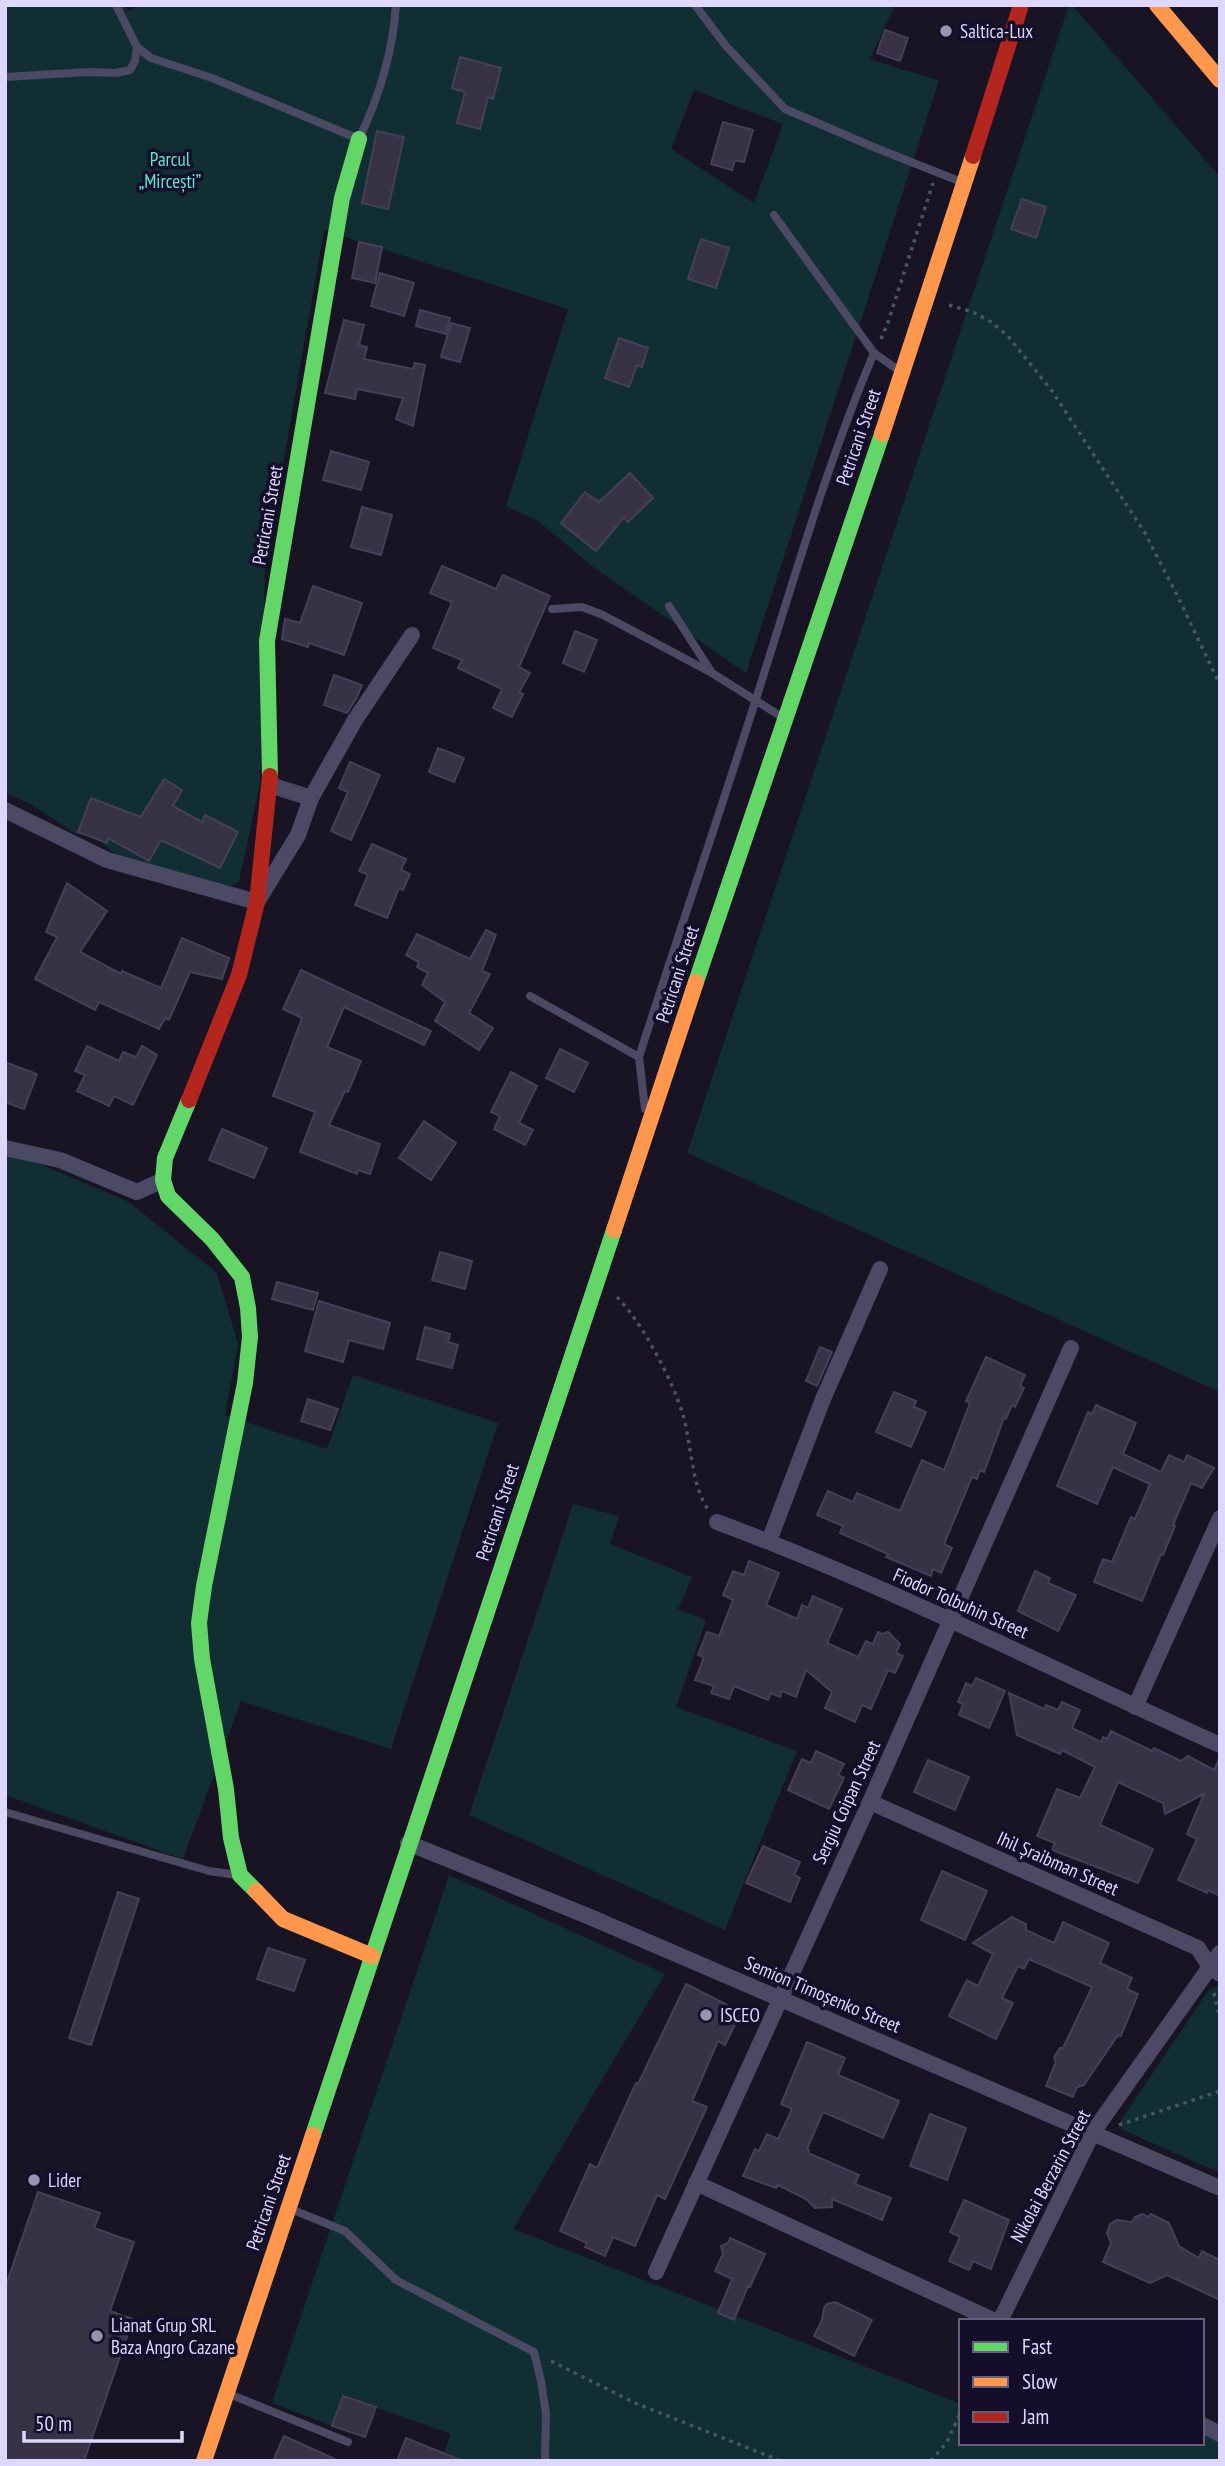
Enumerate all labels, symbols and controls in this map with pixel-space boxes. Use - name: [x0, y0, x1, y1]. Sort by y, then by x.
- place label: Saltica-Lux: [960, 19, 1033, 43]
- marker: Saltica-Lux: [938, 23, 954, 39]
- park label: Parcul „Mircești”: [139, 147, 201, 193]
- street label: Petricani Street: [830, 385, 886, 488]
- street label: Petricani Street: [246, 463, 288, 567]
- street label: Petricani Street: [650, 922, 704, 1026]
- street label: Petricani Street: [470, 1460, 524, 1564]
- street label: Fiodor Tolbuhin Street: [890, 1563, 1033, 1644]
- street label: Sergiu Coipan Street: [807, 1736, 885, 1868]
- street label: Ihil Șraibman Street: [994, 1826, 1123, 1901]
- street label: Semion Timoșenko Street: [741, 1950, 905, 2038]
- place label: ISCEO: [720, 2003, 760, 2027]
- marker: ISCEO: [698, 2007, 714, 2023]
- street label: Nikolai Berzarin Street: [1005, 2105, 1096, 2247]
- street label: Petricani Street: [240, 2150, 296, 2253]
- place label: Lider: [48, 2168, 82, 2192]
- marker: Lider: [26, 2172, 42, 2188]
- place label: Lianat Grup SRL Baza Angro Cazane: [111, 2313, 235, 2359]
- legend: [959, 2319, 1204, 2445]
- marker: Lianat Grup SRL Baza Angro Cazane: [89, 2328, 105, 2344]
- text: Fast: [1022, 2333, 1052, 2360]
- text: Slow: [1022, 2368, 1058, 2395]
- scale bar: [24, 2400, 182, 2444]
- text: Jam: [1021, 2403, 1049, 2430]
- text: 50 m: [35, 2410, 72, 2437]

